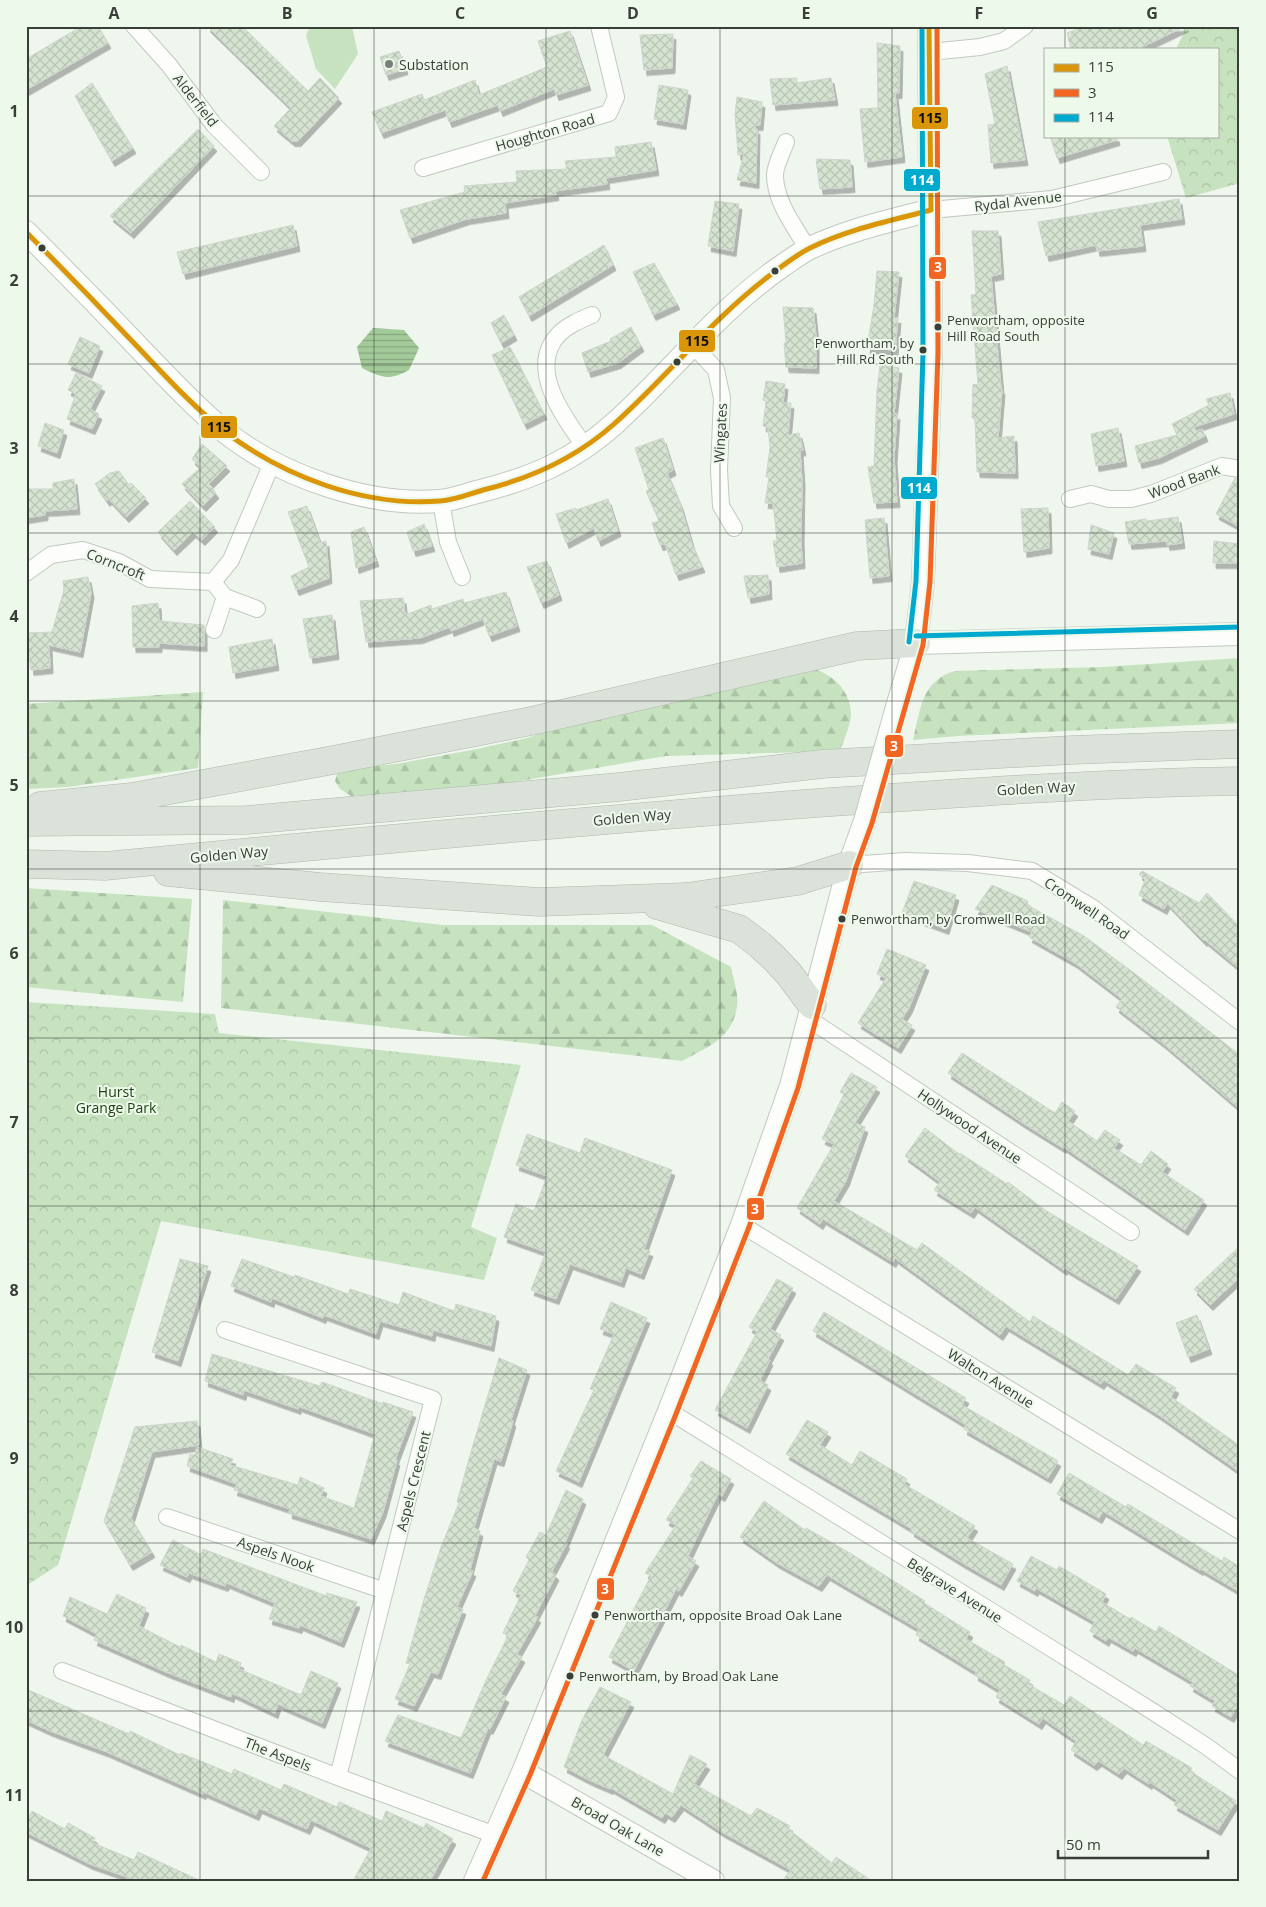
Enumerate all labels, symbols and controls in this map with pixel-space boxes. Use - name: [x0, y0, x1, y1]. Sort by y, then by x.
- text: A: [108, 2, 120, 24]
- text: B: [282, 2, 292, 24]
- text: C: [455, 2, 465, 24]
- text: D: [627, 2, 639, 24]
- text: E: [802, 2, 811, 24]
- text: F: [975, 2, 983, 24]
- text: G: [1146, 2, 1158, 24]
- legend: [1044, 48, 1218, 138]
- place label: Substation: [399, 55, 469, 74]
- text: 115: [1088, 56, 1114, 76]
- marker: Substation: [383, 58, 395, 70]
- street label: Alderfield: [169, 69, 223, 131]
- text: 3: [1088, 82, 1097, 102]
- text: 1: [9, 100, 19, 122]
- line badge: 115: [911, 106, 949, 130]
- text: 114: [1088, 106, 1114, 126]
- text: 115: [918, 108, 942, 127]
- street label: Houghton Road: [493, 109, 597, 155]
- line badge: 114: [903, 168, 941, 192]
- text: 114: [910, 170, 934, 189]
- street label: Rydal Avenue: [973, 186, 1063, 216]
- unlabelled marker: [37, 243, 47, 253]
- line badge: 3: [928, 256, 947, 280]
- text: 3: [934, 257, 942, 276]
- unlabelled marker: [770, 266, 780, 276]
- text: 2: [9, 269, 19, 291]
- place label: Penwortham, opposite Hill Road South: [947, 311, 1085, 345]
- marker: Penwortham, opposite Hill Road South: [933, 322, 943, 332]
- line badge: 115: [678, 329, 716, 353]
- text: 115: [685, 331, 709, 350]
- place label: Penwortham, by Hill Rd South: [815, 334, 914, 368]
- marker: Penwortham, by Hill Rd South: [918, 345, 928, 355]
- unlabelled marker: [672, 357, 682, 367]
- street label: Wingates: [709, 402, 731, 463]
- line badge: 115: [200, 415, 238, 439]
- text: 115: [207, 417, 231, 436]
- text: 3: [9, 437, 19, 459]
- street label: Wood Bank: [1146, 459, 1223, 503]
- line badge: 114: [900, 476, 938, 500]
- text: 114: [907, 478, 931, 497]
- street label: Corncroft: [84, 544, 148, 584]
- text: 4: [9, 605, 19, 627]
- line badge: 3: [884, 734, 904, 758]
- text: 3: [890, 736, 898, 755]
- text: 5: [9, 774, 19, 796]
- street label: Golden Way: [996, 776, 1077, 800]
- street label: Golden Way: [592, 804, 673, 830]
- street label: Golden Way: [189, 841, 270, 867]
- street label: Cromwell Road: [1041, 873, 1133, 943]
- place label: Penwortham, by Cromwell Road: [851, 910, 1045, 928]
- marker: Penwortham, by Cromwell Road: [837, 914, 847, 924]
- text: 6: [9, 942, 19, 964]
- park label: Hurst Grange Park: [76, 1082, 157, 1117]
- street label: Hollywood Avenue: [914, 1084, 1026, 1168]
- text: 7: [9, 1111, 19, 1133]
- line badge: 3: [746, 1197, 765, 1221]
- text: 3: [751, 1199, 759, 1218]
- text: 8: [9, 1279, 19, 1301]
- street label: Walton Avenue: [944, 1344, 1038, 1412]
- street label: Aspels Crescent: [391, 1429, 435, 1533]
- text: 9: [9, 1447, 19, 1469]
- street label: Aspels Nook: [235, 1532, 318, 1576]
- street label: Belgrave Avenue: [904, 1553, 1006, 1627]
- line badge: 3: [596, 1577, 615, 1601]
- text: 3: [601, 1579, 609, 1598]
- place label: Penwortham, opposite Broad Oak Lane: [604, 1606, 842, 1624]
- marker: Penwortham, opposite Broad Oak Lane: [590, 1610, 600, 1620]
- text: 10: [5, 1616, 23, 1638]
- place label: Penwortham, by Broad Oak Lane: [579, 1667, 779, 1685]
- marker: Penwortham, by Broad Oak Lane: [565, 1671, 575, 1681]
- street label: The Aspels: [242, 1733, 314, 1776]
- text: 11: [5, 1784, 23, 1806]
- street label: Broad Oak Lane: [568, 1792, 668, 1860]
- scale bar: [1058, 1827, 1208, 1859]
- text: 50 m: [1066, 1834, 1101, 1854]

